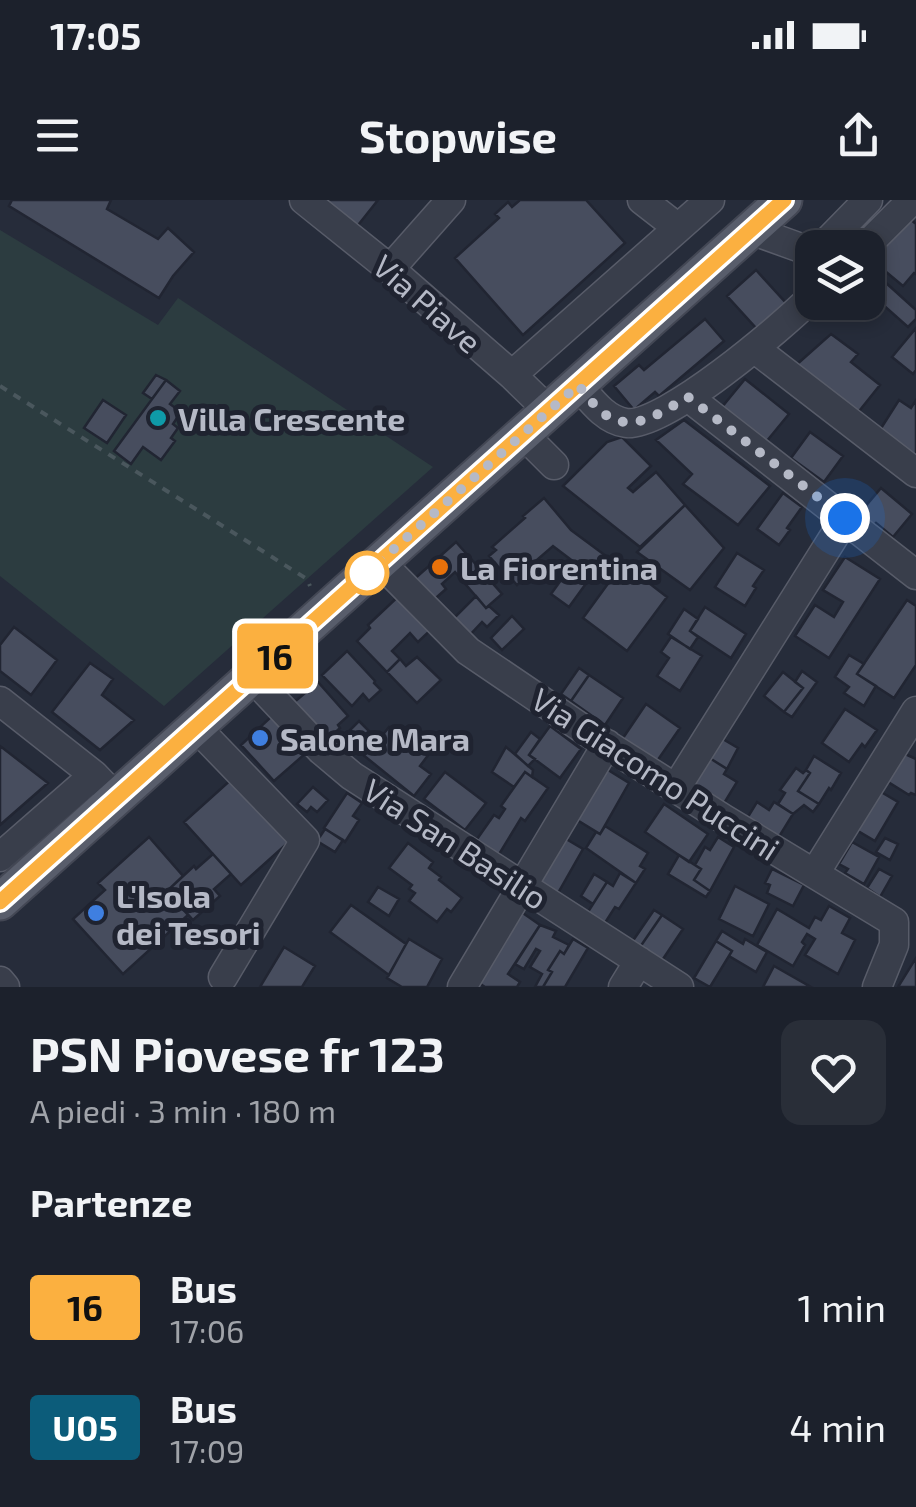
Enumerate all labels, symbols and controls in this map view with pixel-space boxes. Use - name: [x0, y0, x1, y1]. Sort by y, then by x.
- text: 17:05: [50, 12, 141, 58]
- icon: menu: [30, 108, 85, 163]
- text: Stopwise: [359, 108, 557, 162]
- icon: share: [831, 108, 886, 163]
- map controls: [795, 230, 885, 320]
- button: layers: [795, 230, 885, 320]
- street label: Via Piave: [366, 246, 490, 360]
- place label: Villa Crescente: [178, 399, 405, 437]
- marker: Villa Crescente: [147, 407, 169, 429]
- your location: [820, 493, 870, 543]
- place label: La Fiorentina: [460, 548, 658, 586]
- unlabelled marker: [346, 552, 388, 594]
- marker: La Fiorentina: [429, 556, 451, 578]
- line badge: 16: [230, 624, 320, 688]
- text: 16: [257, 635, 293, 677]
- street label: Via Giacomo Puccini: [525, 679, 787, 867]
- place label: Salone Mara: [280, 719, 470, 757]
- marker: Salone Mara: [249, 727, 271, 749]
- street label: Via San Basilio: [357, 770, 555, 916]
- place label: L'Isola dei Tesori: [116, 876, 261, 951]
- marker: L'Isola dei Tesori: [85, 902, 107, 924]
- button: heart: [781, 1020, 886, 1125]
- text: PSN Piovese fr 123: [30, 1024, 445, 1082]
- text: A piedi · 3 min · 180 m: [30, 1091, 336, 1129]
- text: Partenze: [30, 1179, 192, 1225]
- text: Bus: [170, 1265, 237, 1311]
- text: 1 min: [798, 1284, 886, 1330]
- text: 16: [67, 1286, 103, 1328]
- text: 17:06: [170, 1311, 244, 1349]
- text: Bus: [170, 1385, 237, 1431]
- text: 4 min: [789, 1404, 886, 1450]
- text: U05: [52, 1406, 118, 1448]
- text: 17:09: [170, 1431, 244, 1469]

